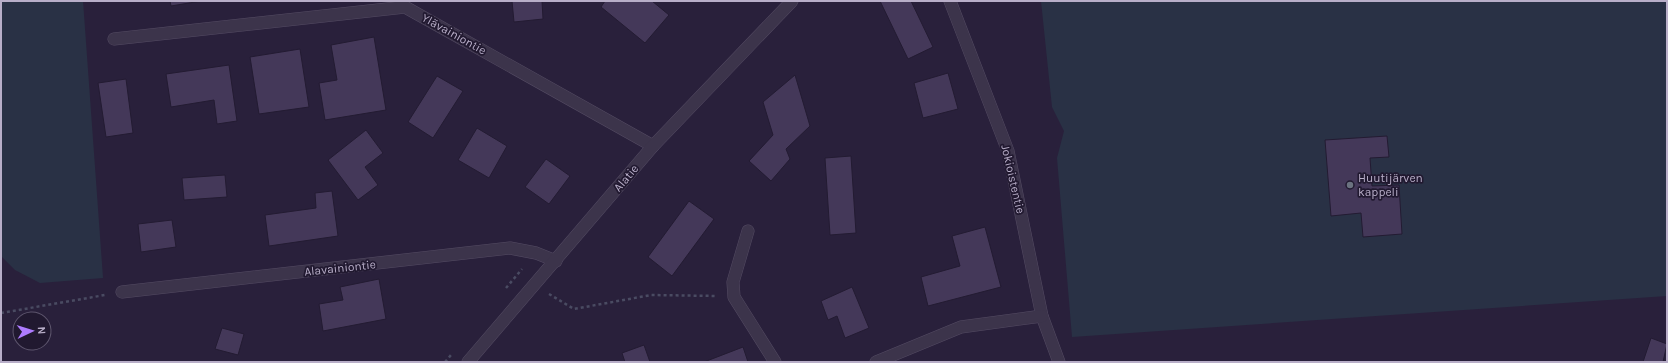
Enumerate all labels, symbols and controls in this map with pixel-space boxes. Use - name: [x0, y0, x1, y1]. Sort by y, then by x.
- street label: Ylävainiontie: [419, 11, 489, 57]
- street label: Jokioistentie: [998, 143, 1028, 215]
- street label: Alatie: [611, 162, 641, 194]
- place label: Huutijärven kappeli: [1358, 171, 1423, 199]
- marker: Huutijärven kappeli: [1345, 180, 1355, 190]
- street label: Alavainiontie: [303, 257, 377, 279]
- north arrow: [12, 311, 52, 351]
- text: N: [35, 326, 48, 335]

